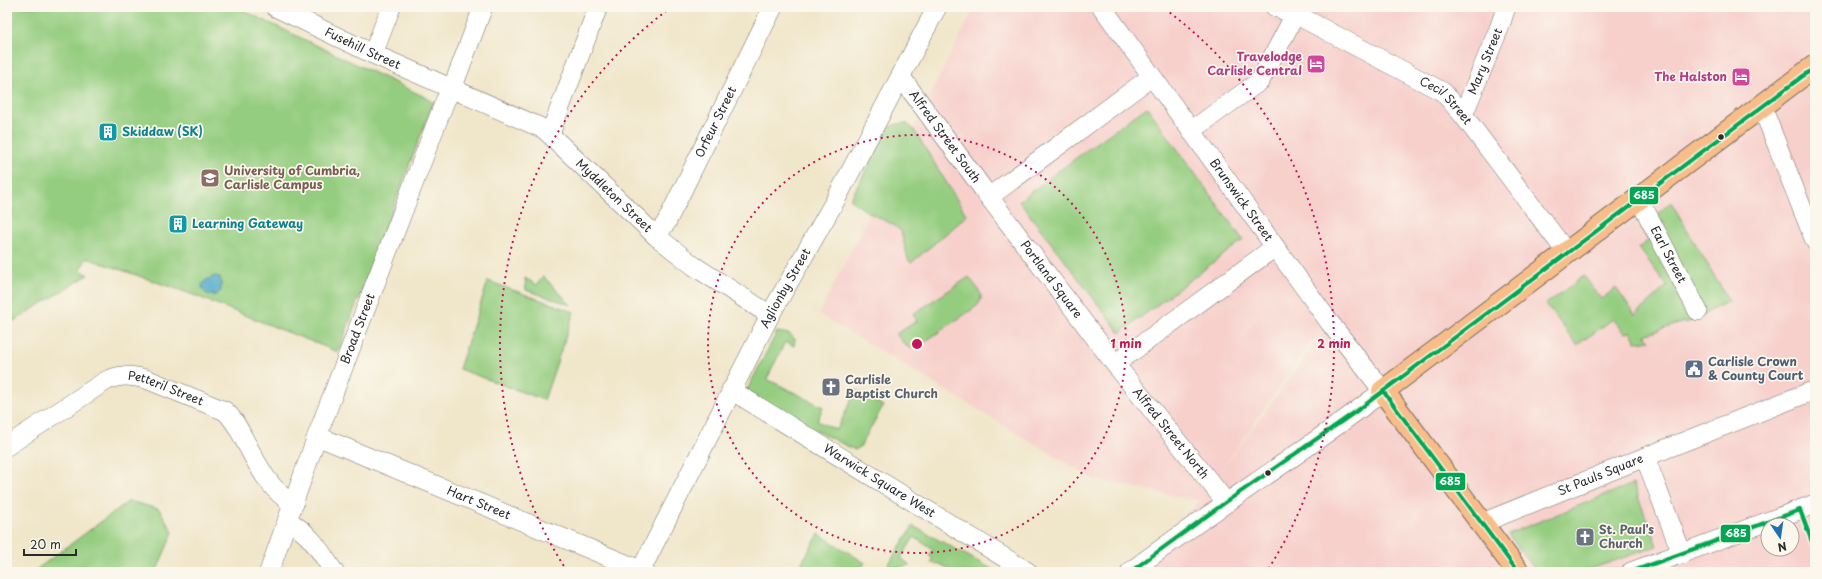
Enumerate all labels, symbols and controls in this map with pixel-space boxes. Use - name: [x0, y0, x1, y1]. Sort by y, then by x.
- street label: Fusehill Street: [322, 22, 404, 73]
- street label: Mary Street: [1462, 25, 1506, 97]
- place label: Travelodge Carlisle Central: [1207, 47, 1302, 79]
- hotel icon: Travelodge Carlisle Central: [1305, 53, 1327, 75]
- hotel icon: The Halston: [1730, 66, 1752, 88]
- place label: The Halston: [1654, 67, 1727, 85]
- street label: Cecil Street: [1417, 71, 1477, 128]
- street label: Orfeur Street: [690, 83, 740, 160]
- street label: Alfred Street South: [905, 86, 986, 186]
- building icon: Skiddaw (SK): [97, 121, 119, 143]
- place label: Skiddaw (SK): [122, 122, 203, 140]
- unlabelled marker: [1716, 132, 1726, 142]
- street label: Myddleton Street: [572, 154, 657, 236]
- street label: Brunswick Street: [1206, 154, 1278, 245]
- place label: University of Cumbria, Carlisle Campus: [224, 161, 360, 193]
- school or university icon: University of Cumbria, Carlisle Campus: [199, 167, 221, 189]
- line badge: 685: [1629, 186, 1659, 205]
- text: 685: [1633, 186, 1655, 203]
- building icon: Learning Gateway: [167, 213, 189, 235]
- place label: Learning Gateway: [192, 214, 303, 232]
- street label: Earl Street: [1647, 223, 1692, 286]
- street label: Portland Square: [1017, 236, 1087, 322]
- street label: Aglionby Street: [755, 244, 814, 331]
- street label: Broad Street: [335, 290, 379, 367]
- text: 1 min: [1110, 334, 1142, 352]
- text: 2 min: [1317, 334, 1351, 352]
- centre of rings: [910, 337, 924, 351]
- place label: Carlisle Crown & County Court: [1708, 352, 1804, 384]
- public building icon: Carlisle Crown & County Court: [1683, 358, 1705, 380]
- street label: Petteril Street: [127, 366, 207, 409]
- place label: Carlisle Baptist Church: [845, 370, 938, 402]
- church icon: Carlisle Baptist Church: [820, 376, 842, 398]
- street label: Alfred Street North: [1129, 383, 1214, 482]
- street label: Warwick Square West: [820, 439, 939, 521]
- street label: St Pauls Square: [1555, 449, 1646, 499]
- unlabelled marker: [1263, 468, 1273, 478]
- line badge: 685: [1435, 472, 1466, 491]
- text: 685: [1439, 472, 1461, 489]
- street label: Hart Street: [444, 481, 514, 523]
- north arrow: [1760, 517, 1800, 557]
- place label: St. Paul's Church: [1599, 520, 1654, 552]
- line badge: 685: [1720, 524, 1751, 543]
- text: 685: [1725, 524, 1747, 541]
- church icon: St. Paul's Church: [1574, 526, 1596, 548]
- scale bar: [24, 531, 76, 557]
- text: 20 m: [30, 535, 61, 553]
- text: N: [1776, 538, 1789, 557]

